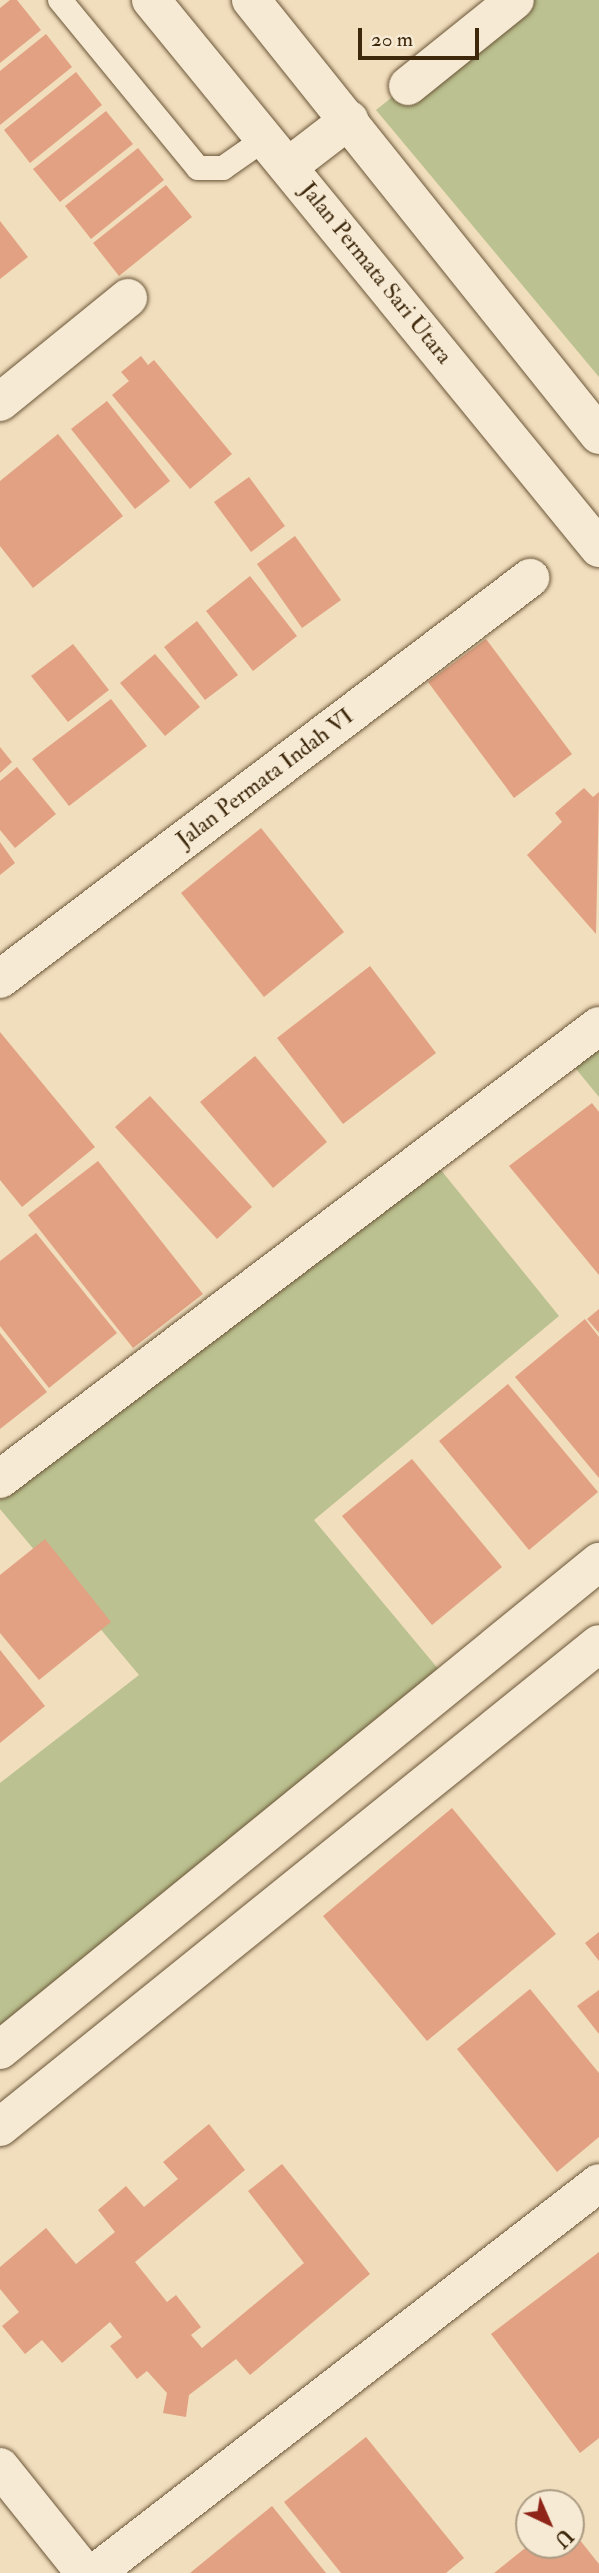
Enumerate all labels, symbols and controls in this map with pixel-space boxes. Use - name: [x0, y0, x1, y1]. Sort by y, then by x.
- scale bar: [361, 14, 482, 58]
- text: 20 m: [371, 26, 413, 53]
- street label: Jalan Permata Sari Utara: [294, 177, 458, 369]
- street label: Jalan Permata Indah VI: [171, 702, 359, 854]
- north arrow: [515, 2489, 585, 2559]
- text: U: [549, 2523, 577, 2552]

